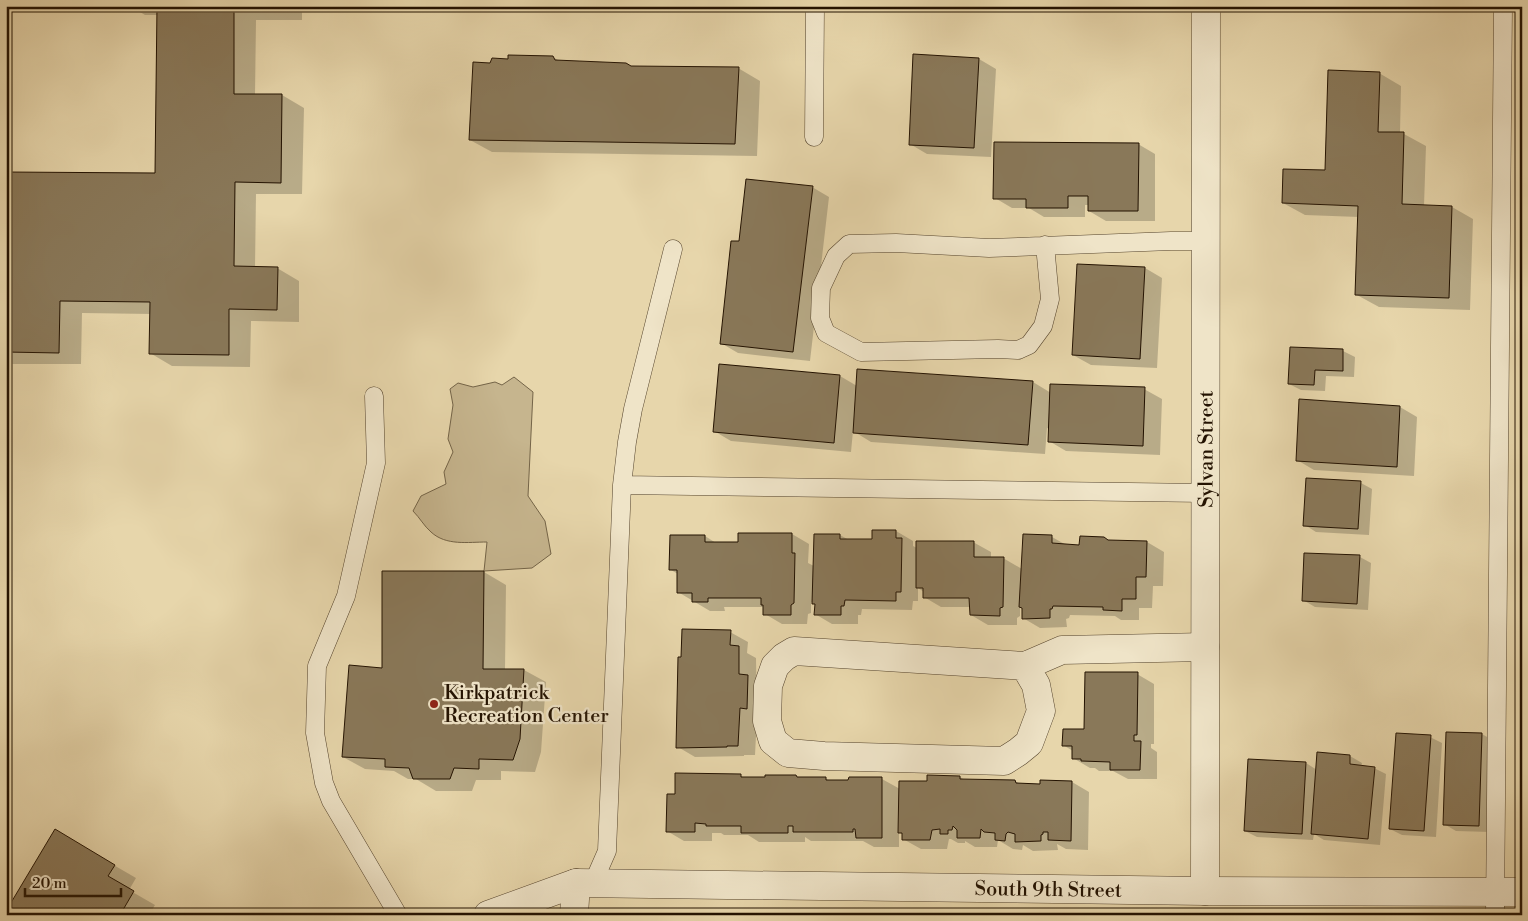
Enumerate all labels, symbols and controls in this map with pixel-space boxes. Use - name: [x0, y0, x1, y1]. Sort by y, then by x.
- street label: Sylvan Street: [1194, 390, 1220, 508]
- place label: Kirkpatrick Recreation Center: [444, 681, 609, 729]
- marker: Kirkpatrick Recreation Center: [428, 698, 440, 710]
- scale bar: [25, 866, 121, 898]
- text: 20 m: [32, 874, 67, 893]
- street label: South 9th Street: [974, 877, 1122, 904]

